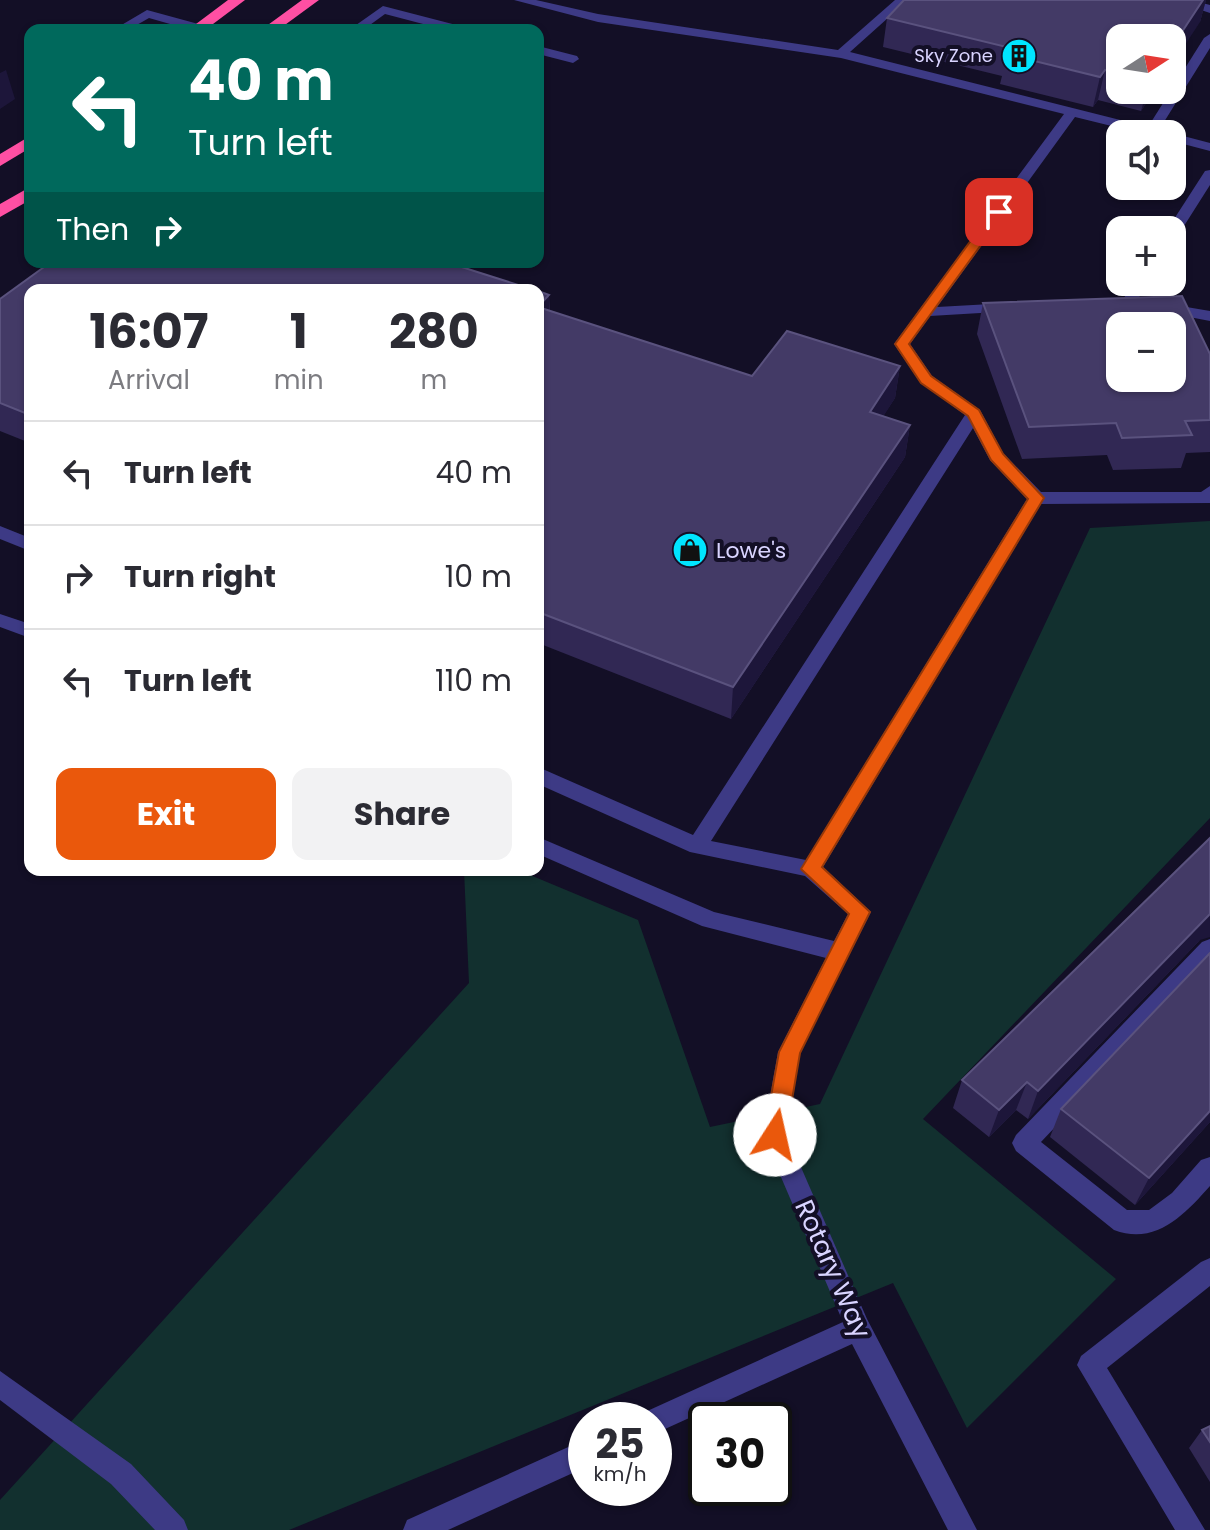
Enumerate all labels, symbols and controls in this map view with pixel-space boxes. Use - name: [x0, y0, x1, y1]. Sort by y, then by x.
- north arrow: [1106, 24, 1186, 104]
- map controls: [1106, 24, 1186, 392]
- building icon: Sky Zone: [1000, 37, 1038, 75]
- text: 40 m: [188, 41, 334, 120]
- place label: Sky Zone: [914, 43, 993, 68]
- icon: left: [56, 56, 160, 160]
- text: Turn left: [188, 117, 333, 168]
- button: sound: [1106, 120, 1186, 200]
- pin: [965, 178, 1033, 246]
- icon: arrive: [977, 190, 1021, 234]
- text: Then: [56, 208, 129, 251]
- icon: right: [145, 208, 189, 252]
- button: +: [1106, 216, 1186, 296]
- text: 16:07: [89, 298, 209, 365]
- text: 1: [290, 298, 308, 365]
- text: 280: [389, 298, 479, 365]
- button: −: [1106, 312, 1186, 392]
- text: Arrival: [108, 362, 190, 398]
- text: min: [274, 362, 324, 398]
- text: m: [420, 362, 447, 398]
- icon: left: [56, 451, 100, 495]
- text: Turn left: [124, 451, 252, 494]
- text: 40 m: [435, 451, 512, 494]
- shop icon: Lowe's: [671, 531, 709, 569]
- place label: Lowe's: [716, 535, 786, 566]
- icon: right: [56, 555, 100, 599]
- text: Turn right: [124, 555, 276, 598]
- text: 10 m: [445, 555, 512, 598]
- icon: left: [56, 659, 100, 703]
- text: Turn left: [124, 659, 252, 702]
- text: 110 m: [435, 659, 512, 702]
- button: Exit: [56, 768, 276, 860]
- button: Share: [292, 768, 512, 860]
- position arrow: [733, 1093, 817, 1177]
- street label: Rotary Way: [786, 1194, 880, 1344]
- speed limit sign: 30: [688, 1402, 792, 1506]
- text: 25: [596, 1416, 644, 1472]
- text: km/h: [593, 1460, 647, 1488]

